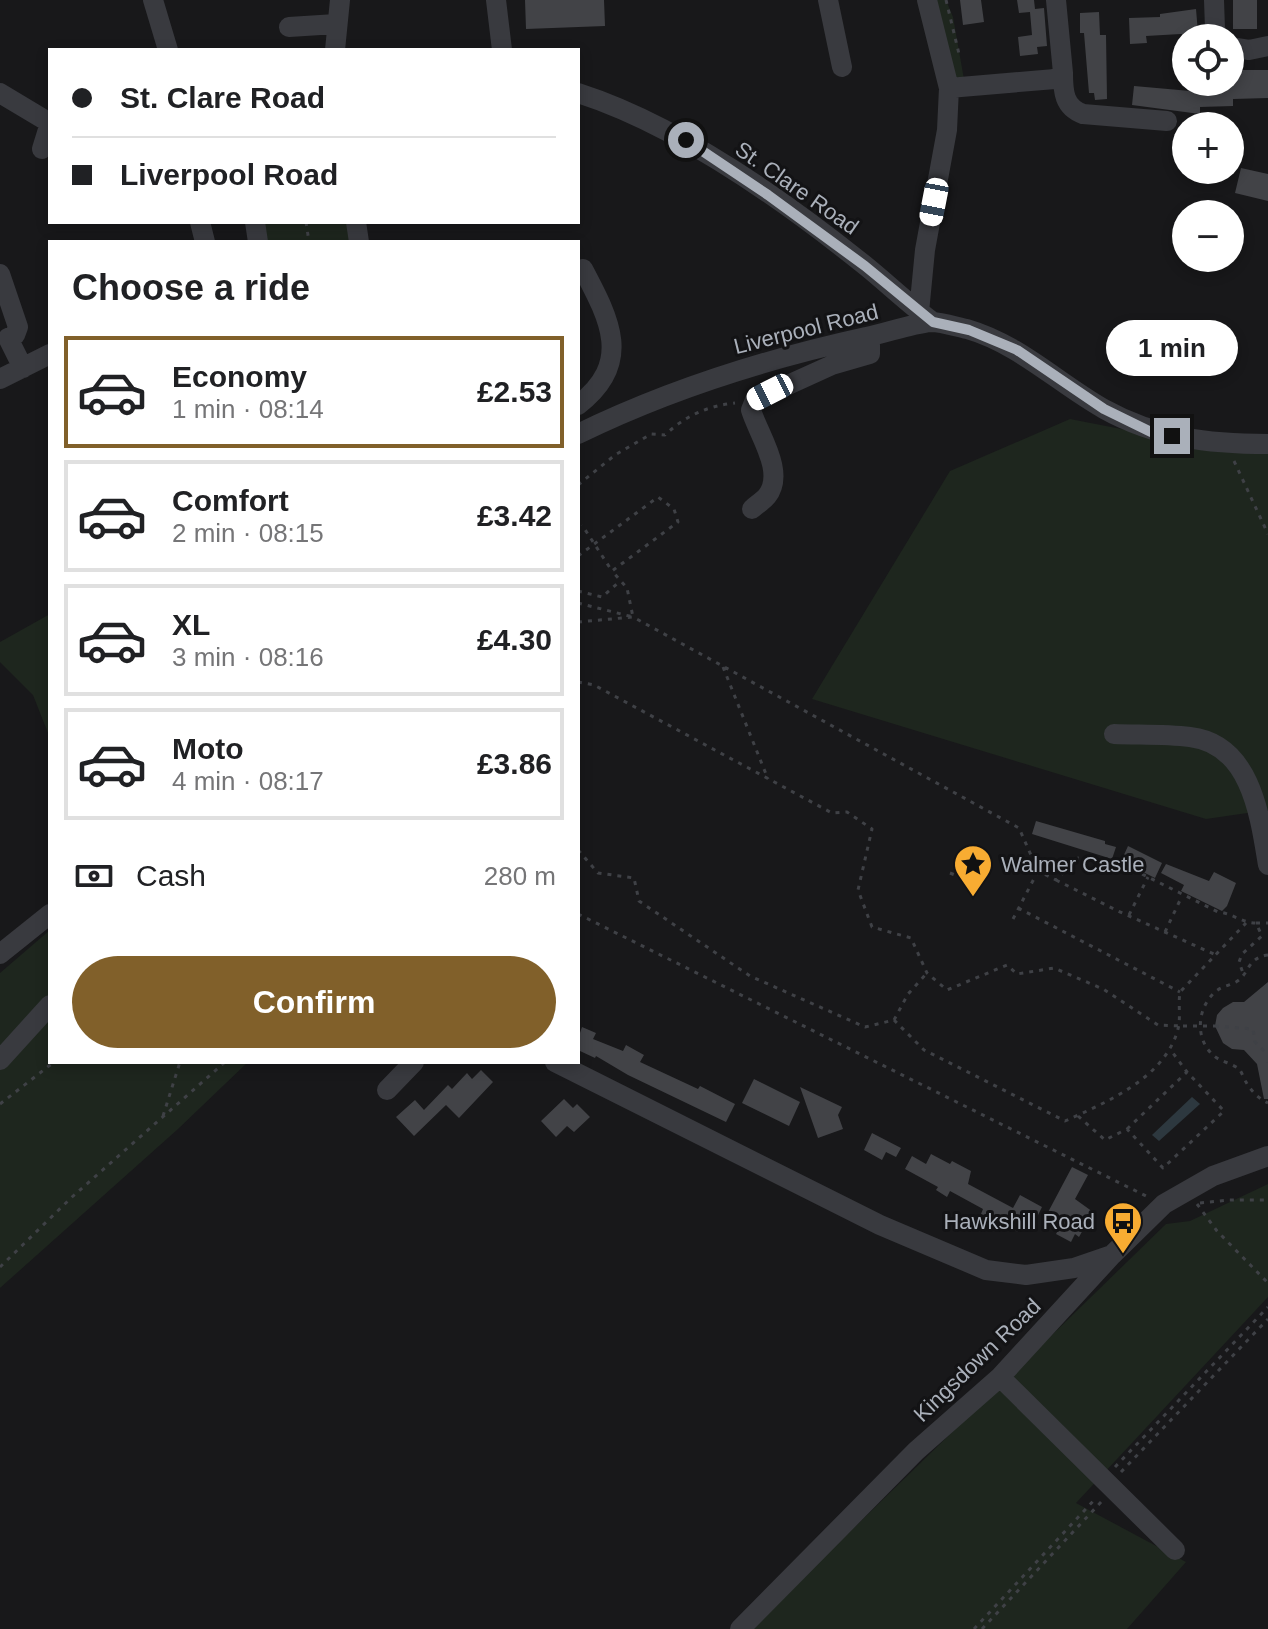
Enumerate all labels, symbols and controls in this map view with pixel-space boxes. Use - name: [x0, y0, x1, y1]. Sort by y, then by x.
- map controls: [1172, 24, 1244, 272]
- button: locate: [1172, 24, 1244, 96]
- text: St. Clare Road: [120, 81, 325, 114]
- button: +: [1172, 112, 1244, 184]
- route start: [668, 122, 704, 158]
- street label: St. Clare Road: [731, 136, 863, 240]
- text: Liverpool Road: [120, 158, 338, 191]
- car: [918, 176, 950, 228]
- button: −: [1172, 200, 1244, 272]
- text: Choose a ride: [72, 267, 310, 308]
- street label: Liverpool Road: [731, 299, 881, 359]
- callout: 1 min: [1106, 320, 1238, 376]
- text: 1 min: [1138, 333, 1206, 363]
- icon: car: [76, 356, 148, 428]
- text: Economy: [172, 360, 307, 393]
- car: [743, 370, 797, 414]
- text: £2.53: [477, 375, 552, 408]
- text: 1 min · 08:14: [172, 394, 324, 424]
- route end: [1154, 418, 1190, 454]
- icon: car: [76, 480, 148, 552]
- text: Comfort: [172, 484, 289, 517]
- text: £3.42: [477, 499, 552, 532]
- text: 2 min · 08:15: [172, 518, 324, 548]
- icon: car: [76, 604, 148, 676]
- text: XL: [172, 608, 210, 641]
- text: £4.30: [477, 623, 552, 656]
- text: 3 min · 08:16: [172, 642, 324, 672]
- icon: car: [76, 728, 148, 800]
- text: Moto: [172, 732, 244, 765]
- text: £3.86: [477, 747, 552, 780]
- text: 4 min · 08:17: [172, 766, 324, 796]
- place icon: Walmer Castle: [952, 843, 994, 898]
- place label: Walmer Castle: [1001, 852, 1144, 877]
- icon: cash: [72, 854, 116, 898]
- text: Cash: [136, 859, 206, 892]
- text: 280 m: [484, 861, 556, 891]
- button: Confirm: [72, 956, 556, 1048]
- bus stop icon: Hawkshill Road: [1102, 1200, 1144, 1255]
- place label: Hawkshill Road: [943, 1209, 1095, 1234]
- street label: Kingsdown Road: [908, 1293, 1046, 1427]

